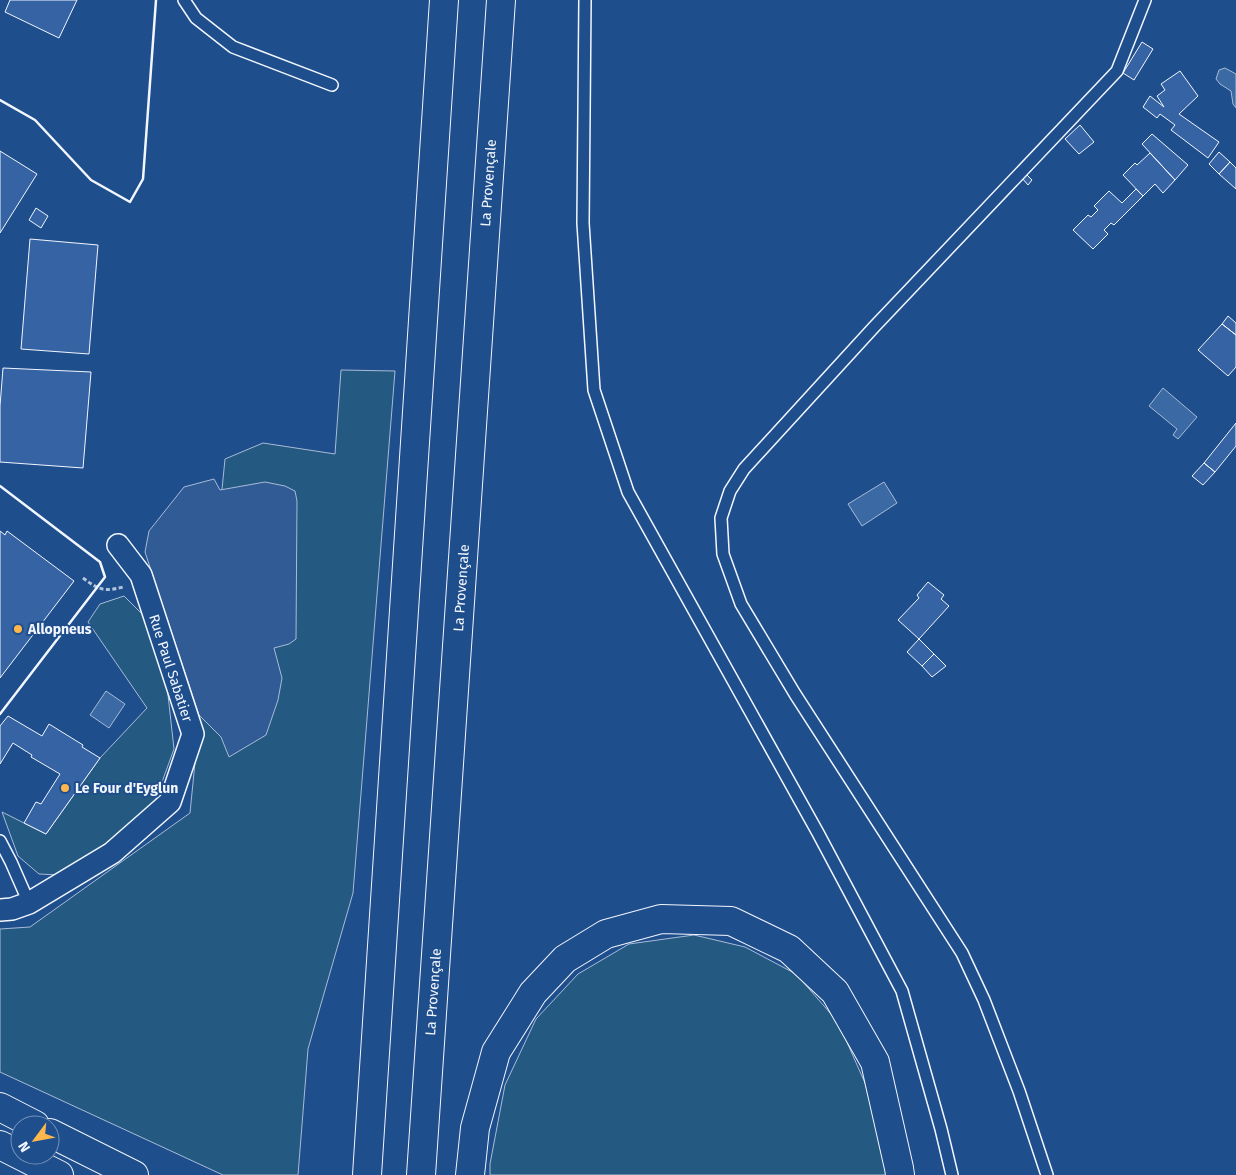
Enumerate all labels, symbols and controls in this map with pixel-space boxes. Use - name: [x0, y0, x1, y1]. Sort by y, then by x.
- street label: La Provençale: [477, 139, 500, 227]
- street label: La Provençale: [450, 544, 473, 632]
- street label: Rue Paul Sabatier: [145, 612, 196, 725]
- place label: Allopneus: [27, 621, 92, 638]
- marker: Allopneus: [12, 623, 24, 635]
- place label: Le Four d'Eyglun: [75, 780, 178, 797]
- marker: Le Four d'Eyglun: [59, 782, 71, 794]
- street label: La Provençale: [422, 948, 445, 1036]
- north arrow: [10, 1115, 60, 1165]
- text: N: [15, 1138, 34, 1155]

